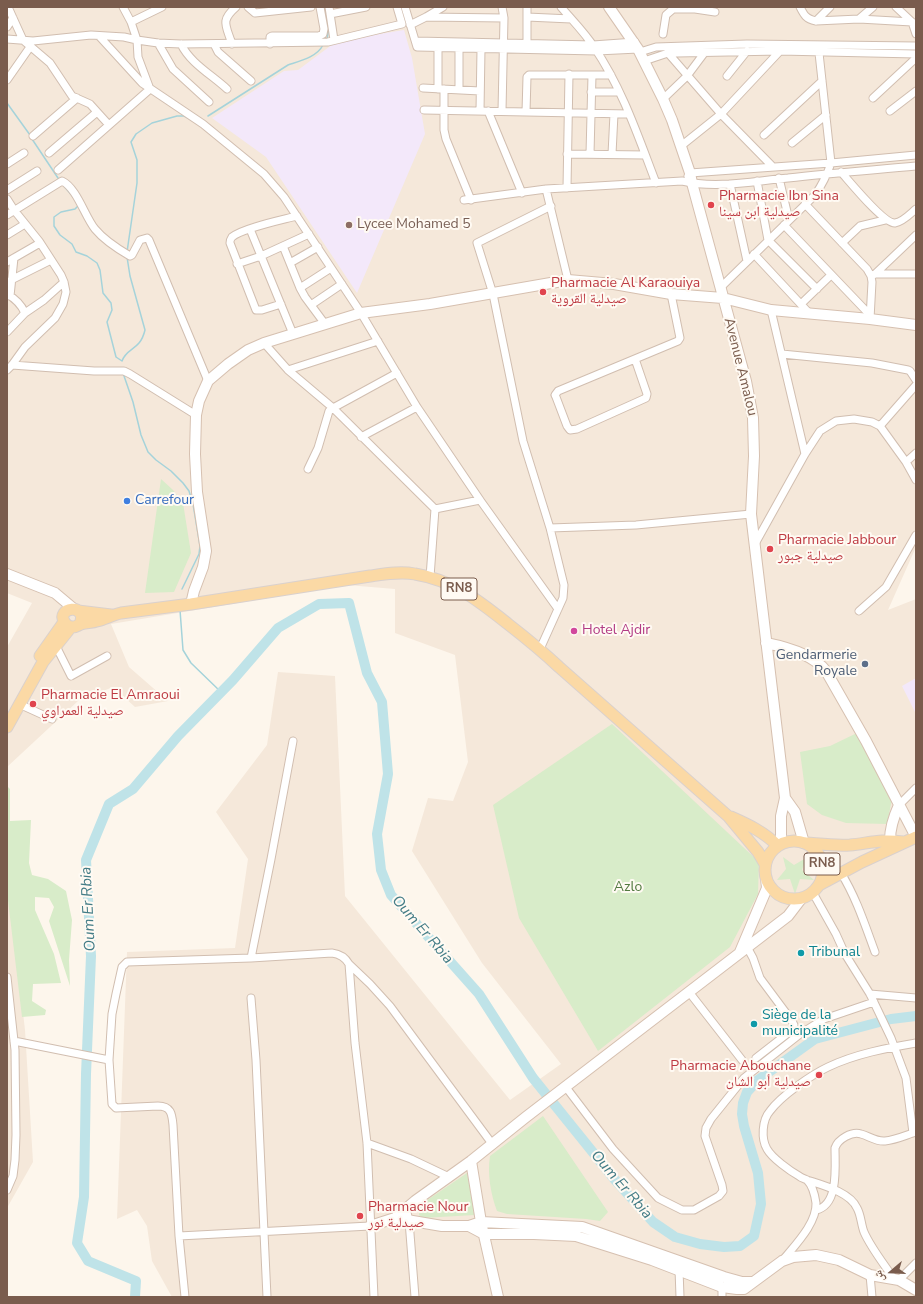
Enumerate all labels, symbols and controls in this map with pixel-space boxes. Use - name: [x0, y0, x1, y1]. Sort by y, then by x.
- place label: Pharmacie Ibn Sina صيدلية ابن سينا: [719, 189, 839, 222]
- marker: Pharmacie Ibn Sina صيدلية ابن سينا: [706, 200, 716, 210]
- place label: Lycee Mohamed 5: [357, 217, 471, 233]
- marker: Lycee Mohamed 5: [344, 220, 354, 230]
- place label: Pharmacie Al Karaouiya صيدلية القروية: [551, 276, 700, 308]
- marker: Pharmacie Al Karaouiya صيدلية القروية: [538, 287, 548, 297]
- street label: Avenue Amalou: [720, 316, 760, 418]
- place label: Carrefour: [135, 493, 194, 509]
- marker: Carrefour: [122, 496, 132, 506]
- place label: Pharmacie Jabbour صيدلية جبور: [778, 533, 896, 566]
- marker: Pharmacie Jabbour صيدلية جبور: [765, 544, 775, 554]
- road number: RN8: [441, 578, 477, 600]
- place label: Hotel Ajdir: [582, 623, 650, 639]
- marker: Hotel Ajdir: [569, 626, 579, 636]
- place label: Gendarmerie Royale: [776, 648, 857, 680]
- marker: Gendarmerie Royale: [860, 659, 870, 669]
- place label: Pharmacie El Amraoui صيدلية العمراوي: [41, 688, 180, 720]
- marker: Pharmacie El Amraoui صيدلية العمراوي: [28, 699, 38, 709]
- road number: RN8: [804, 853, 840, 875]
- water label: Oum Er Rbia: [78, 866, 100, 952]
- park label: Azlo: [614, 880, 642, 896]
- water label: Oum Er Rbia: [387, 892, 457, 968]
- place label: Tribunal: [809, 945, 860, 961]
- marker: Tribunal: [796, 948, 806, 958]
- place label: Siège de la municipalité: [762, 1008, 838, 1040]
- marker: Siège de la municipalité: [749, 1019, 759, 1029]
- place label: Pharmacie Abouchane صيدلية أبو الشان: [670, 1059, 811, 1092]
- marker: Pharmacie Abouchane صيدلية أبو الشان: [814, 1070, 824, 1080]
- water label: Oum Er Rbia: [586, 1147, 656, 1223]
- place label: Pharmacie Nour صيدلية نور: [368, 1200, 468, 1232]
- marker: Pharmacie Nour صيدلية نور: [355, 1211, 365, 1221]
- north arrow: [871, 1252, 911, 1292]
- text: ش: [870, 1268, 888, 1284]

